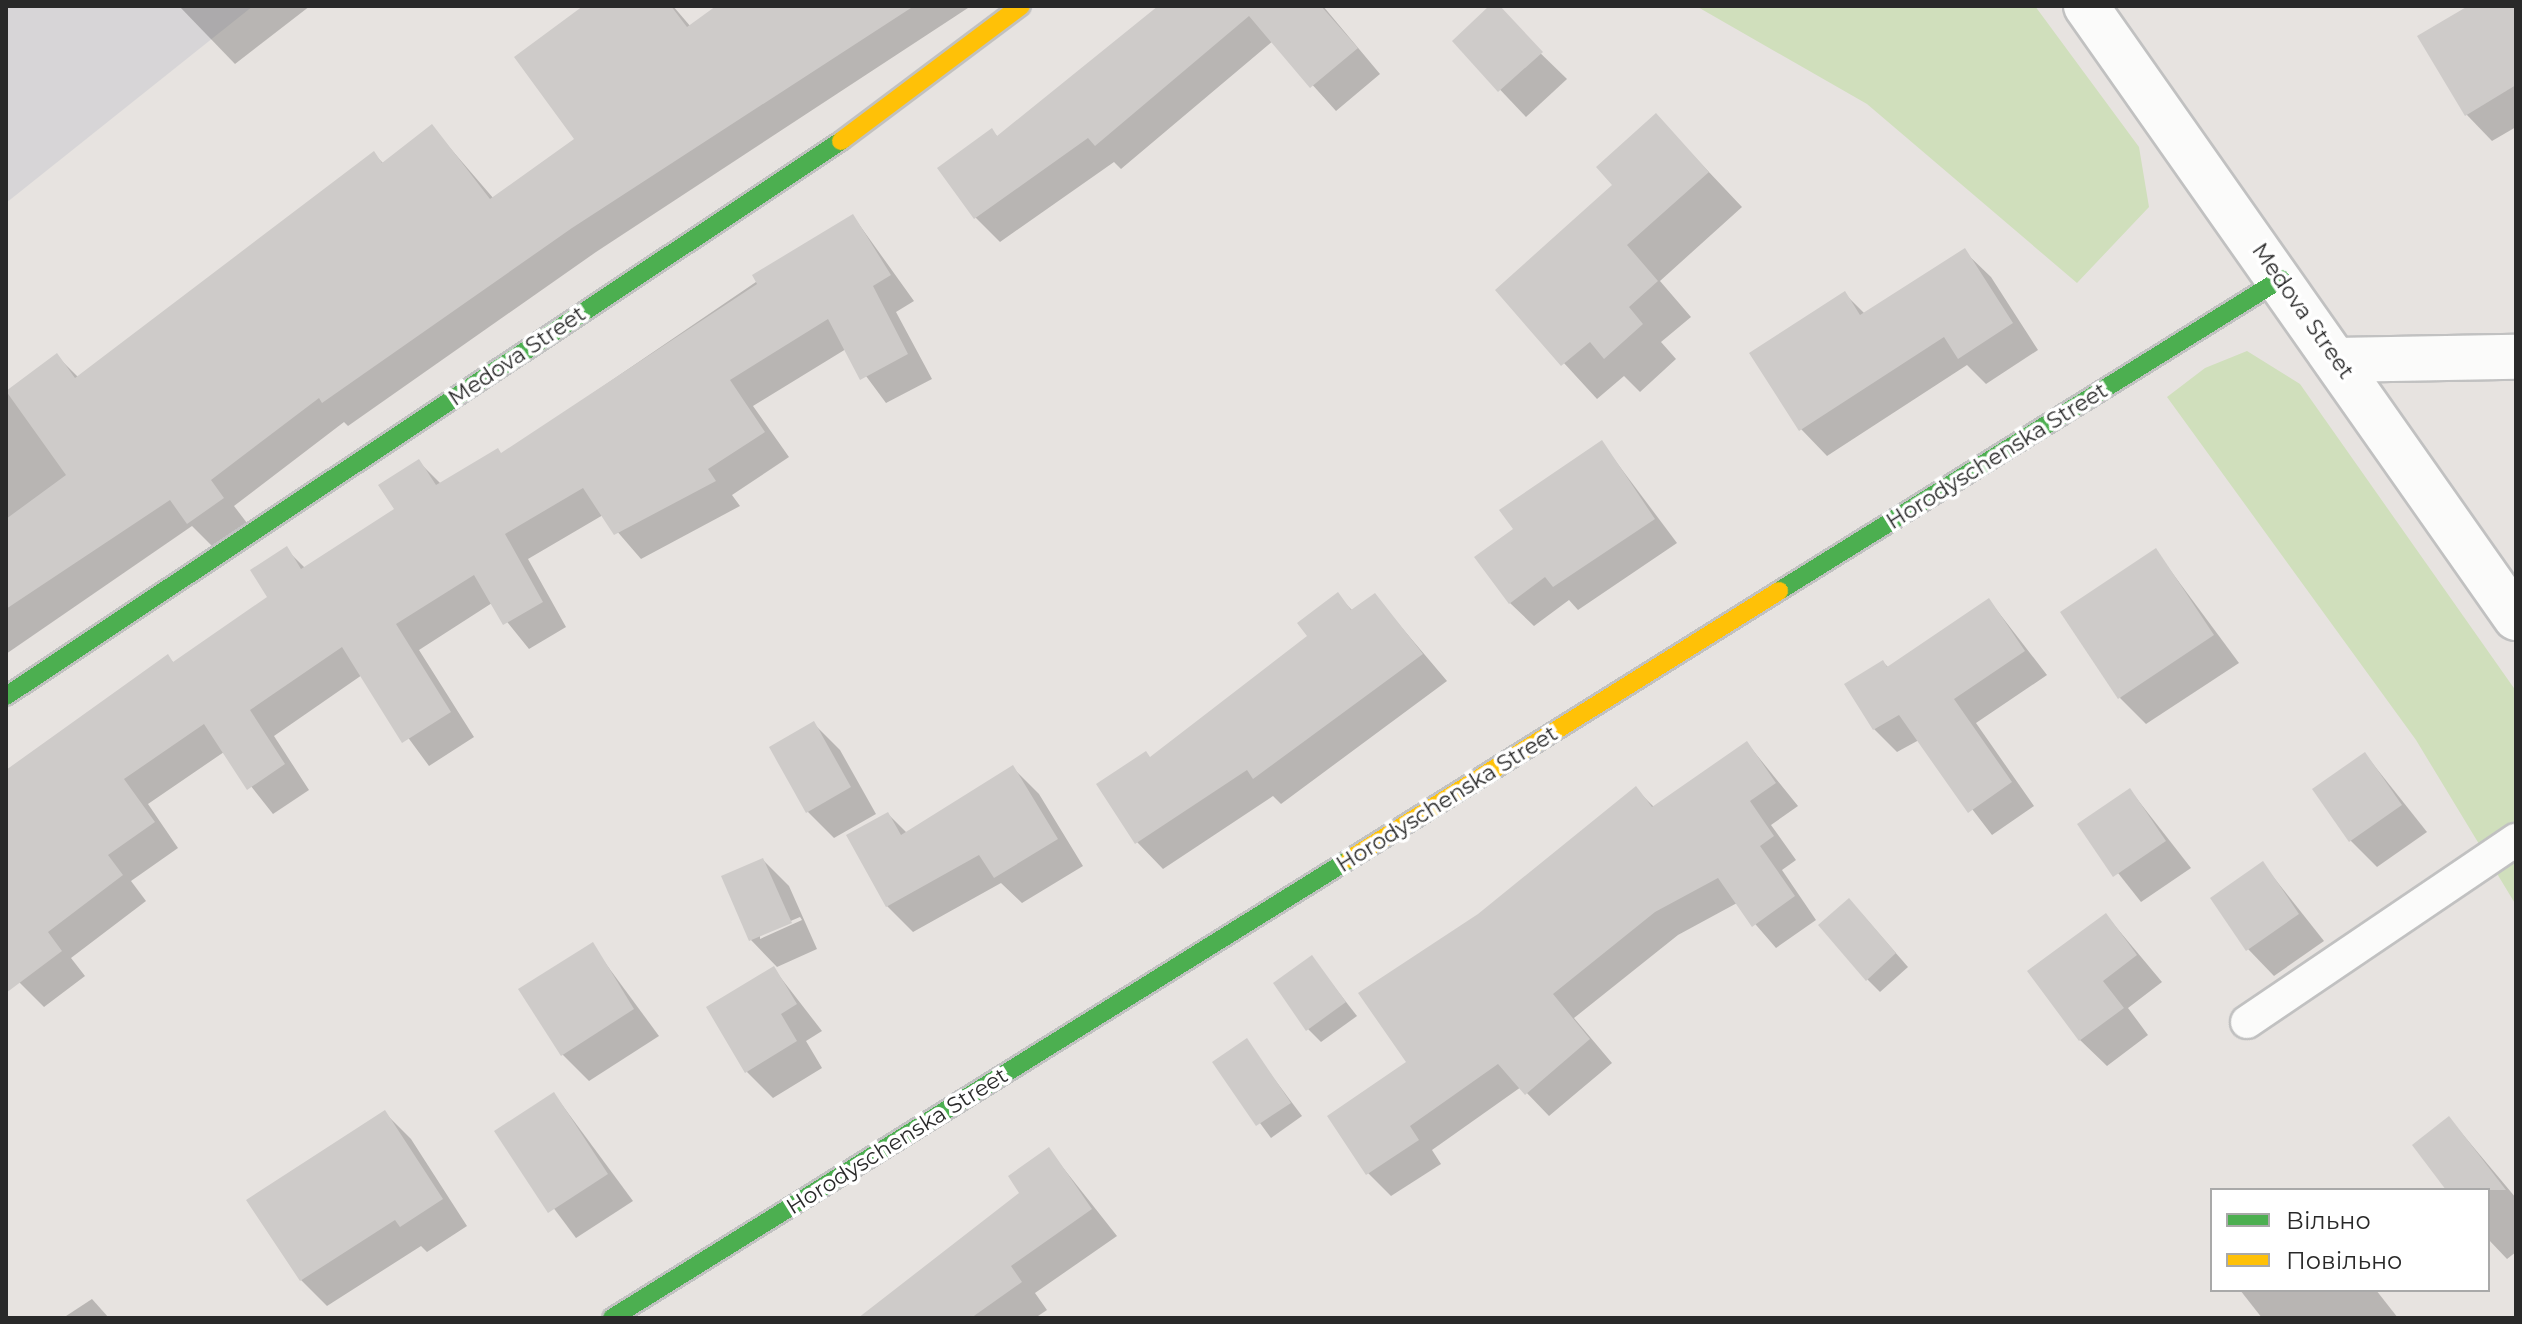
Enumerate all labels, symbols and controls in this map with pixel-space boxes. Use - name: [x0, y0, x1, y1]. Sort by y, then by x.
- street label: Medova Street: [2246, 238, 2360, 384]
- street label: Medova Street: [444, 300, 590, 412]
- street label: Horodyschenska Street: [1882, 377, 2112, 535]
- street label: Horodyschenska Street: [1332, 720, 1562, 878]
- street label: Horodyschenska Street: [782, 1062, 1012, 1220]
- legend: [2210, 1188, 2490, 1292]
- text: Вільно: [2286, 1206, 2371, 1235]
- text: Повільно: [2286, 1246, 2402, 1275]

